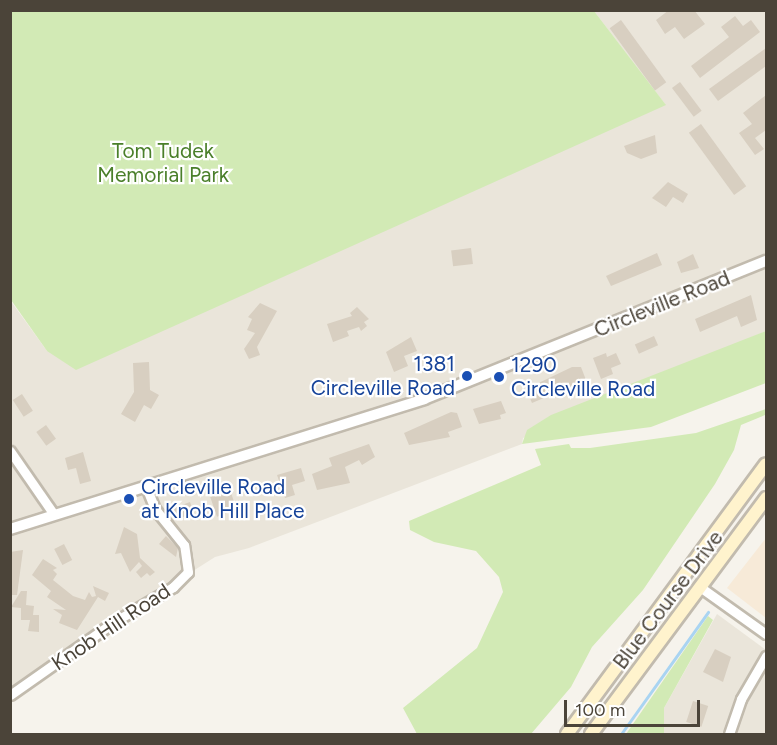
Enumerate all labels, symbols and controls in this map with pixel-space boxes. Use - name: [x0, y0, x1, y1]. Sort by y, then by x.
- park label: Tom Tudek Memorial Park: [97, 138, 229, 188]
- street label: Circleville Road: [590, 265, 734, 343]
- place label: 1381 Circleville Road: [311, 351, 455, 401]
- place label: 1290 Circleville Road: [511, 352, 655, 402]
- marker: 1381 Circleville Road: [460, 369, 474, 383]
- marker: 1290 Circleville Road: [492, 370, 506, 384]
- place label: Circleville Road at Knob Hill Place: [141, 474, 304, 524]
- marker: Circleville Road at Knob Hill Place: [122, 492, 136, 506]
- street label: Blue Course Drive: [608, 526, 728, 674]
- street label: Knob Hill Road: [47, 578, 175, 676]
- scale bar: [567, 688, 704, 726]
- text: 100 m: [575, 699, 625, 721]

